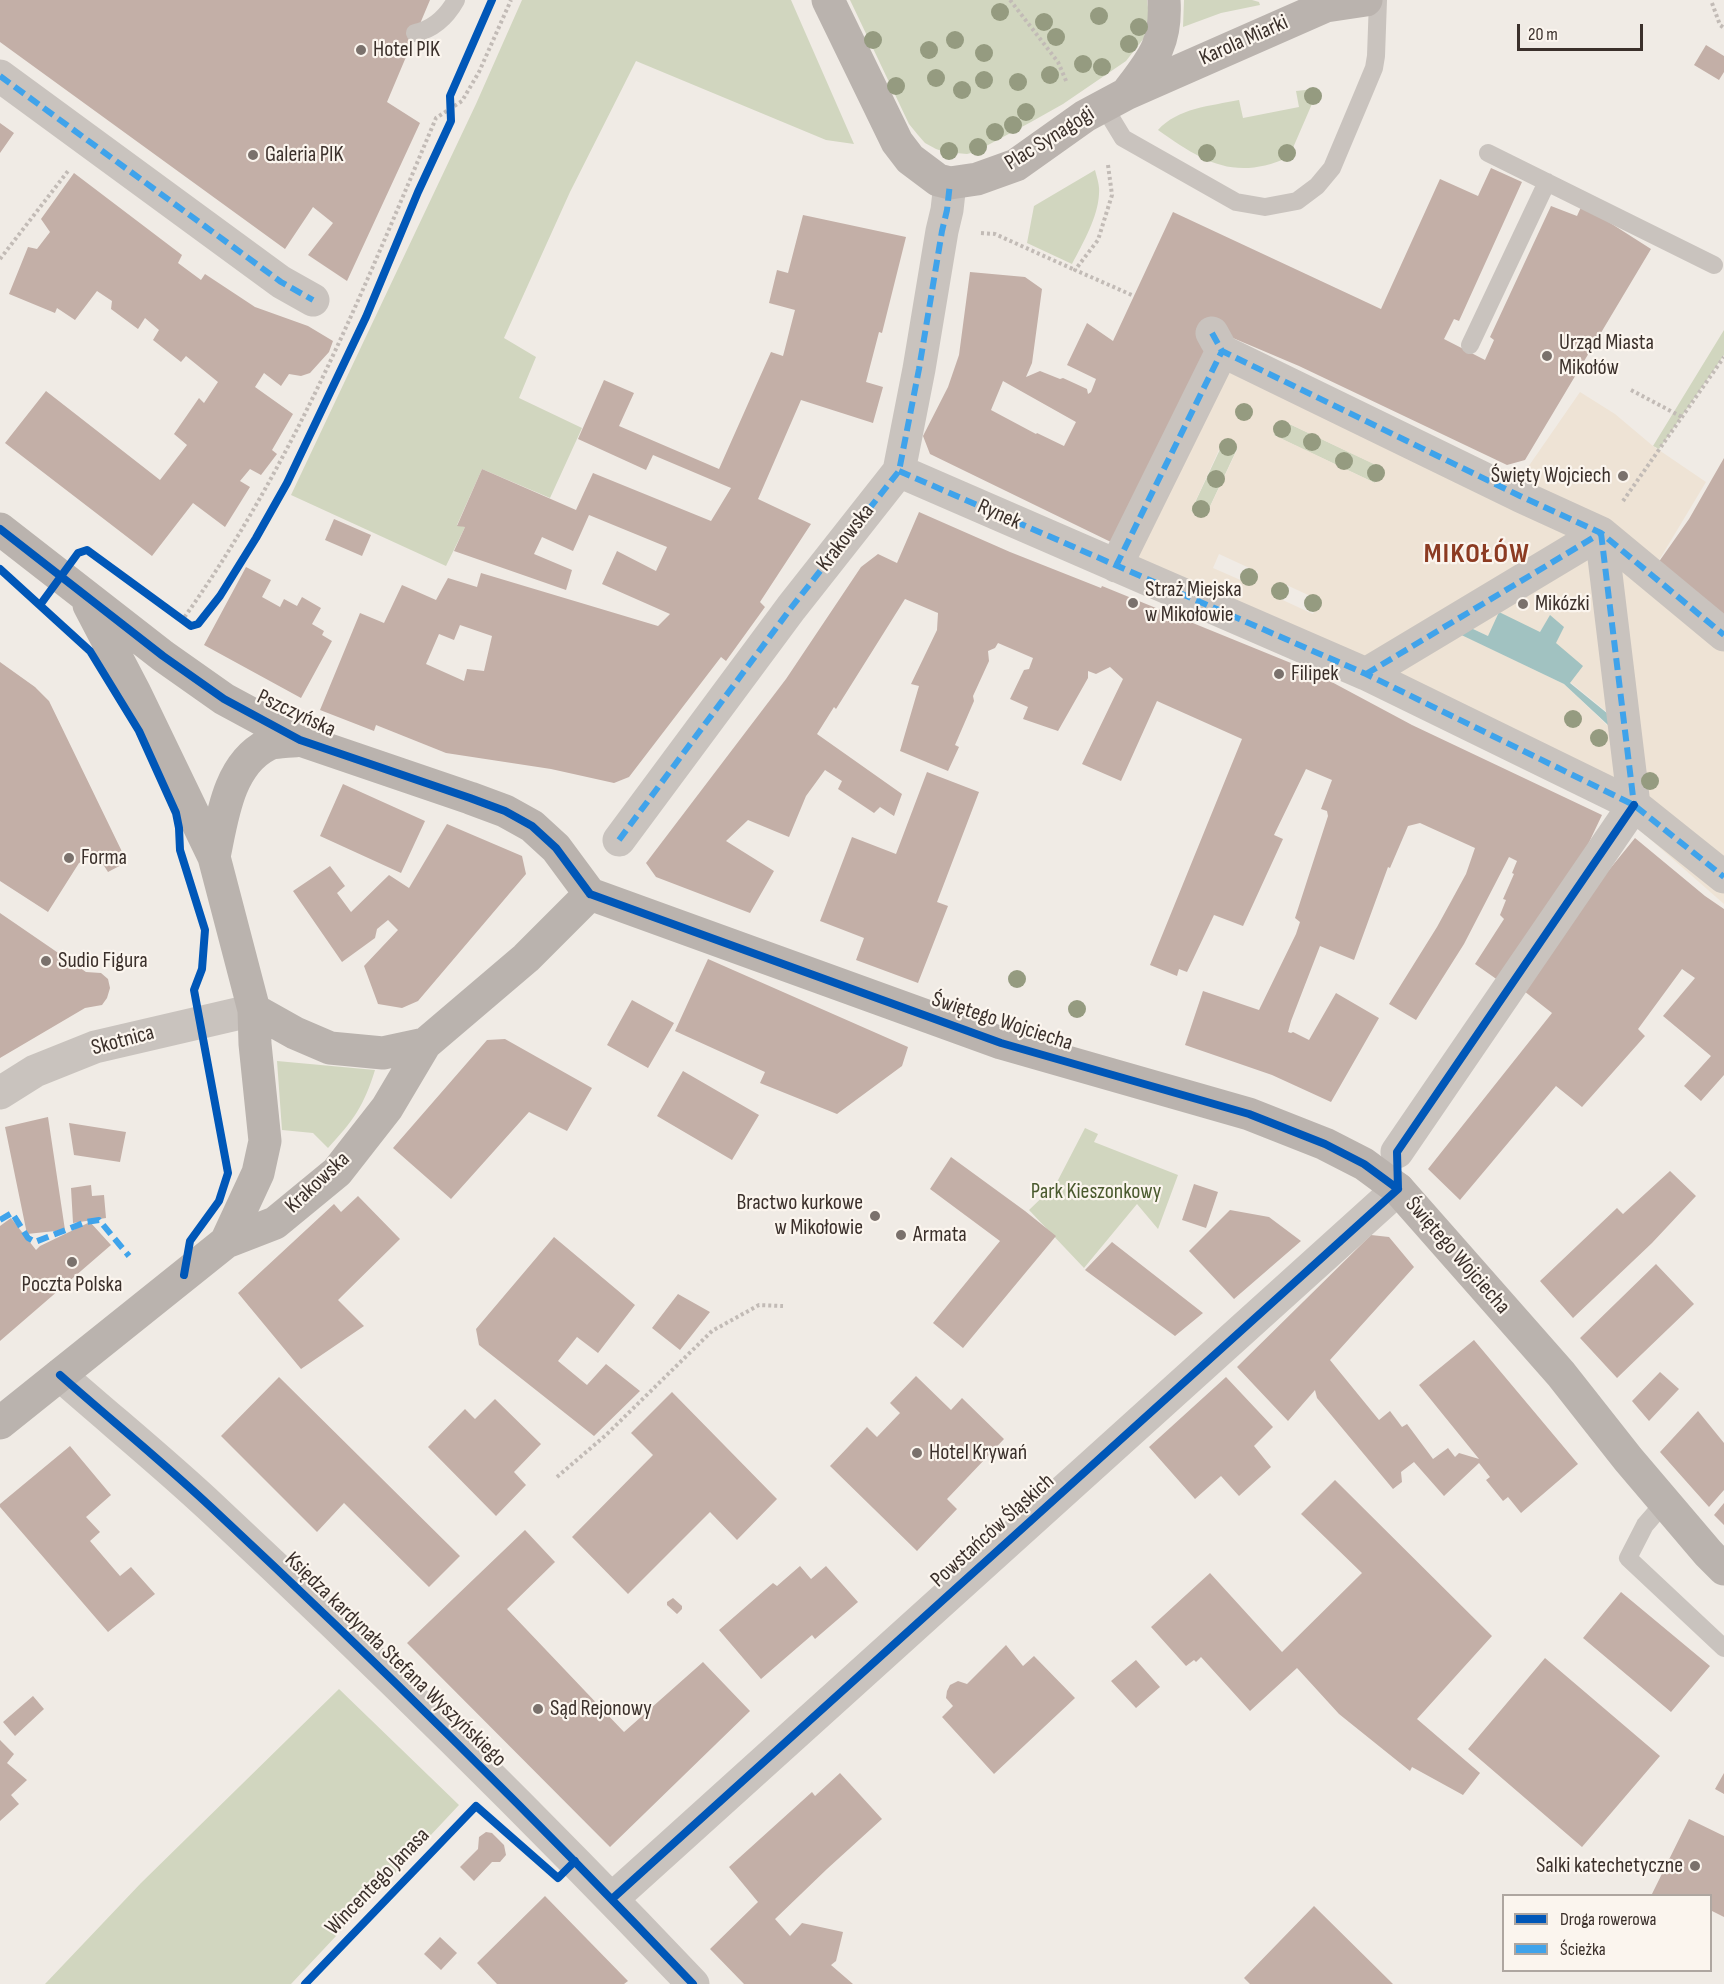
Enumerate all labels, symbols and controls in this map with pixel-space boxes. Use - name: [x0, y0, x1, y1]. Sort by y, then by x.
- street label: Karola Miarki: [1196, 10, 1292, 72]
- scale bar: [1520, 12, 1646, 50]
- text: 20 m: [1528, 24, 1558, 45]
- place label: Hotel PIK: [373, 37, 440, 63]
- marker: Hotel PIK: [354, 43, 368, 57]
- street label: Plac Synagogi: [1000, 101, 1100, 177]
- place label: Galeria PIK: [265, 142, 343, 168]
- marker: Galeria PIK: [246, 148, 260, 162]
- place label: Urząd Miasta Mikołów: [1559, 330, 1654, 382]
- marker: Urząd Miasta Mikołów: [1540, 349, 1554, 363]
- place label: Święty Wojciech: [1491, 463, 1611, 489]
- marker: Święty Wojciech: [1616, 469, 1630, 483]
- street label: Rynek: [973, 494, 1025, 536]
- street label: Krakowska: [811, 499, 881, 577]
- district label: MIKOŁÓW: [1424, 538, 1530, 572]
- place label: Straż Miejska w Mikołowie: [1145, 577, 1242, 628]
- place label: Mikózki: [1535, 591, 1590, 617]
- marker: Straż Miejska w Mikołowie: [1126, 596, 1140, 610]
- marker: Mikózki: [1516, 597, 1530, 611]
- place label: Filipek: [1291, 661, 1339, 687]
- marker: Filipek: [1272, 667, 1286, 681]
- street label: Pszczyńska: [252, 684, 340, 744]
- place label: Forma: [81, 845, 127, 871]
- marker: Forma: [62, 851, 76, 865]
- place label: Sudio Figura: [58, 948, 148, 974]
- marker: Sudio Figura: [39, 954, 53, 968]
- street label: Świętego Wojciecha: [928, 987, 1076, 1057]
- street label: Skotnica: [89, 1020, 157, 1062]
- street label: Krakowska: [280, 1147, 356, 1219]
- park label: Park Kieszonkowy: [1031, 1179, 1161, 1205]
- place label: Bractwo kurkowe w Mikołowie: [736, 1190, 863, 1242]
- street label: Świętego Wojciecha: [1399, 1192, 1515, 1320]
- marker: Bractwo kurkowe w Mikołowie: [868, 1209, 882, 1223]
- place label: Armata: [913, 1222, 967, 1248]
- marker: Armata: [894, 1228, 908, 1242]
- marker: Poczta Polska: [65, 1255, 79, 1269]
- place label: Poczta Polska: [22, 1272, 122, 1298]
- place label: Hotel Krywań: [929, 1440, 1027, 1466]
- marker: Hotel Krywań: [910, 1446, 924, 1460]
- street label: Powstańców Śląskich: [926, 1469, 1060, 1593]
- street label: Księdza kardynała Stefana Wyszyńskiego: [279, 1547, 511, 1773]
- place label: Sąd Rejonowy: [550, 1696, 652, 1722]
- marker: Sąd Rejonowy: [531, 1702, 545, 1716]
- street label: Wincentego Janasa: [320, 1823, 436, 1941]
- place label: Salki katechetyczne: [1536, 1853, 1683, 1879]
- marker: Salki katechetyczne: [1688, 1859, 1702, 1873]
- legend: [1502, 1894, 1712, 1972]
- text: Droga rowerowa: [1560, 1909, 1657, 1930]
- text: Ścieżka: [1560, 1939, 1606, 1960]

